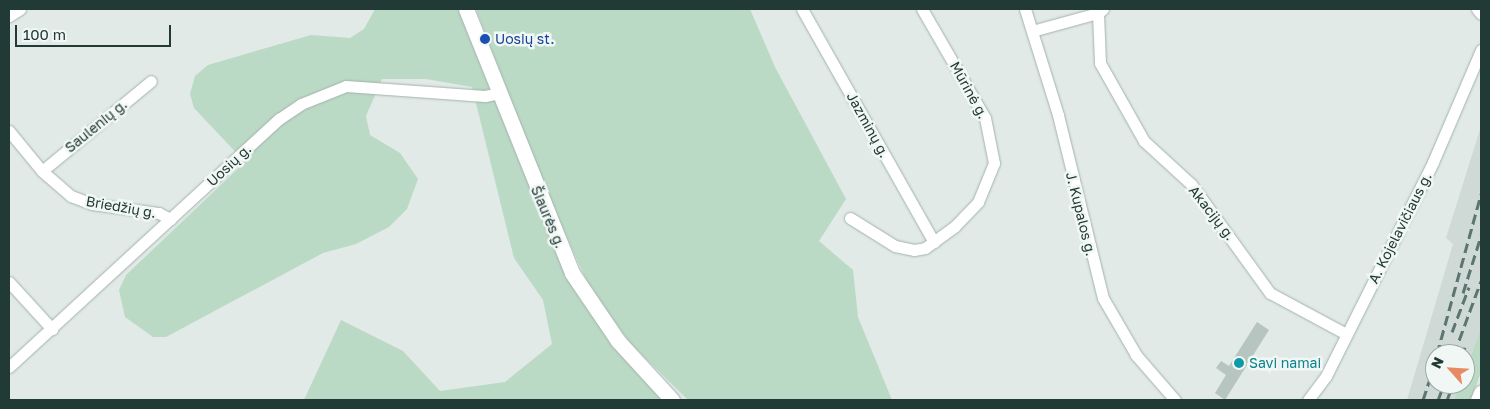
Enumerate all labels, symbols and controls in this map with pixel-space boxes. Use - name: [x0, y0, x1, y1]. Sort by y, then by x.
- scale bar: [18, 15, 174, 47]
- text: 100 m: [23, 25, 66, 43]
- place label: Uosių st.: [495, 31, 554, 47]
- marker: Uosių st.: [479, 33, 491, 45]
- street label: Mūrinė g.: [946, 58, 992, 122]
- street label: Jazminų g.: [843, 89, 893, 161]
- street label: Saulenių g.: [62, 96, 130, 156]
- street label: Uosių g.: [203, 140, 255, 190]
- street label: J. Kupalos g.: [1062, 170, 1100, 258]
- street label: A. Kojelavičiaus g.: [1365, 170, 1435, 286]
- street label: Akacijų g.: [1185, 182, 1239, 244]
- street label: Šiaurės g.: [527, 183, 569, 251]
- street label: Briedžių g.: [85, 193, 157, 221]
- north arrow: [1425, 344, 1475, 394]
- text: N: [1427, 354, 1447, 371]
- place label: Savi namai: [1249, 355, 1321, 371]
- marker: Savi namai: [1233, 357, 1245, 369]

